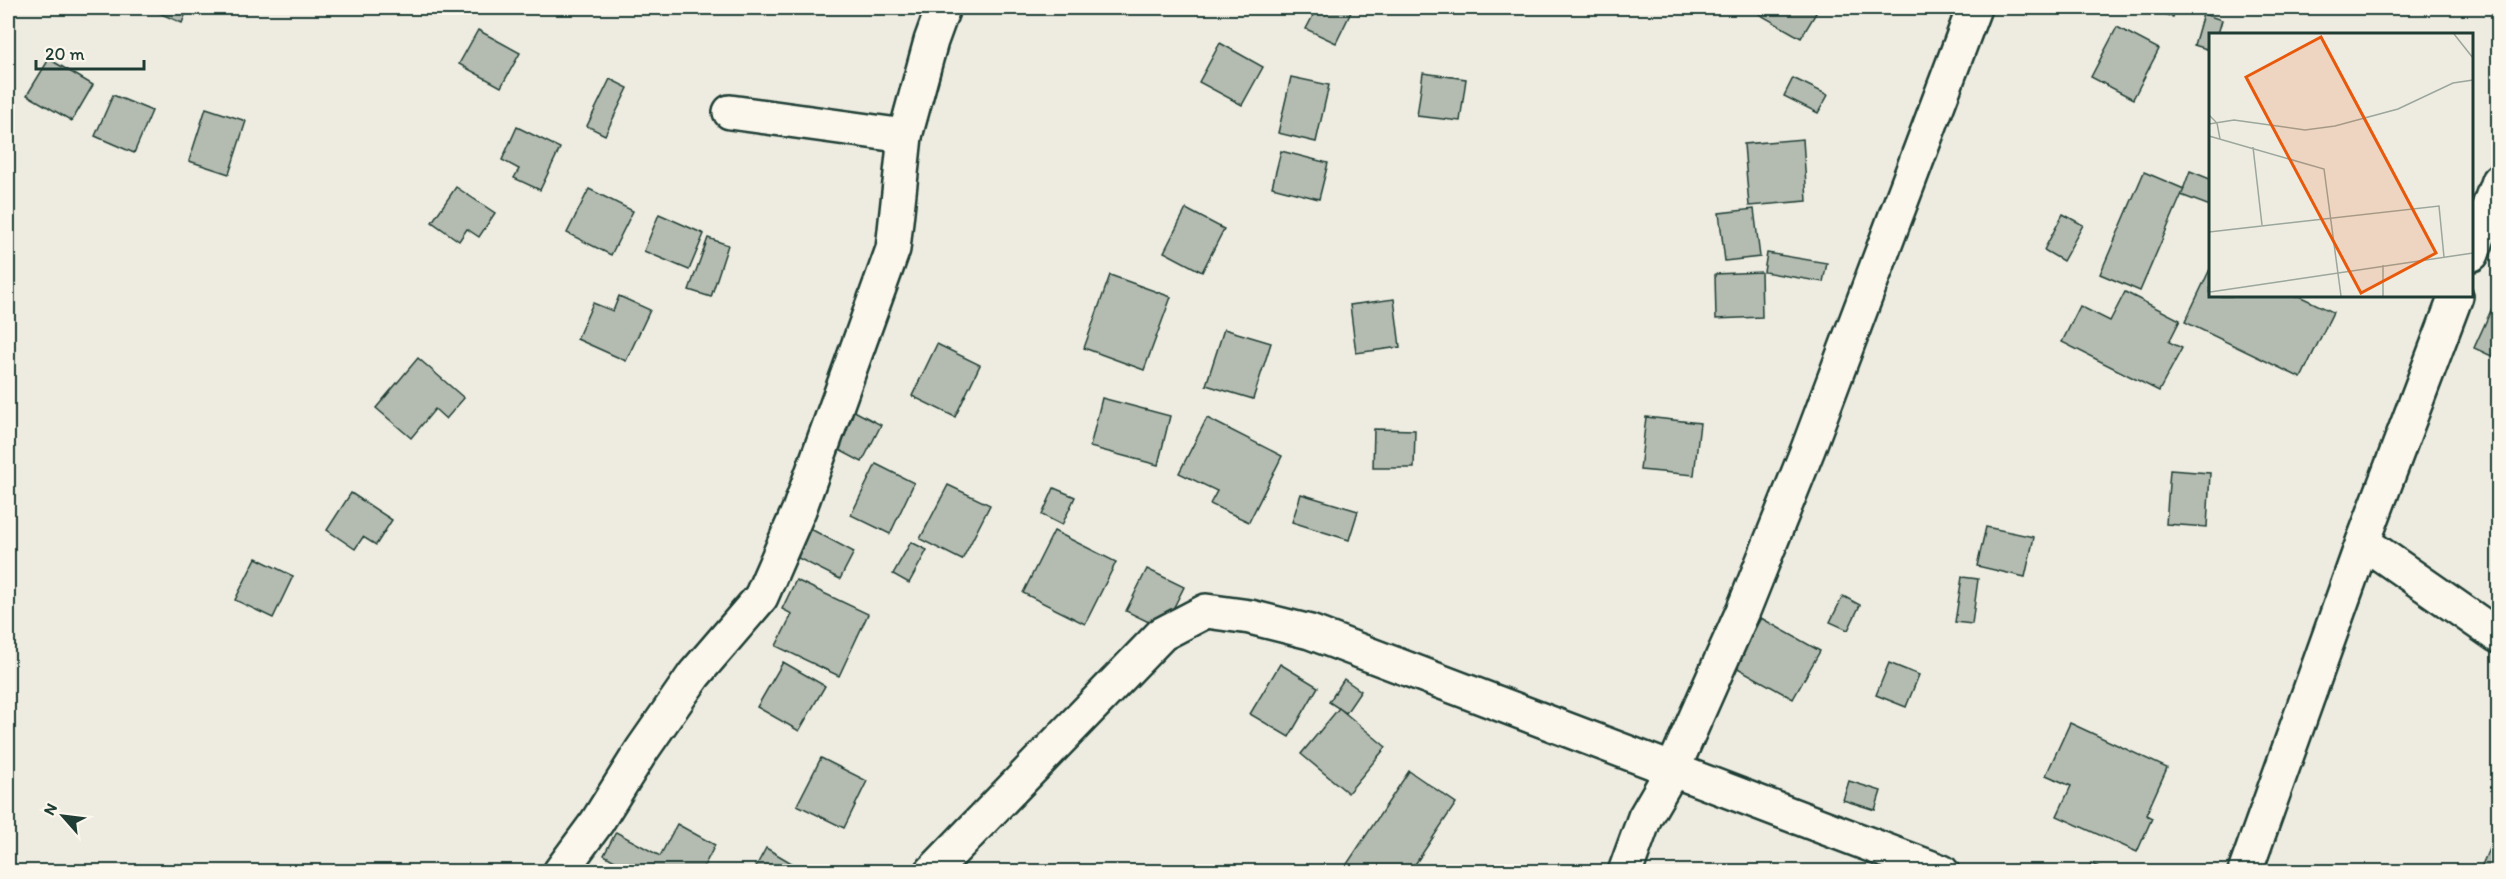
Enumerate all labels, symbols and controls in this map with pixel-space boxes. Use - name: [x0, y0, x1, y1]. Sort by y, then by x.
- scale bar: [36, 33, 144, 71]
- inset map: [2209, 33, 2473, 297]
- text: 20 m: [45, 43, 85, 65]
- north arrow: [33, 786, 93, 846]
- text: N: [39, 800, 61, 818]

